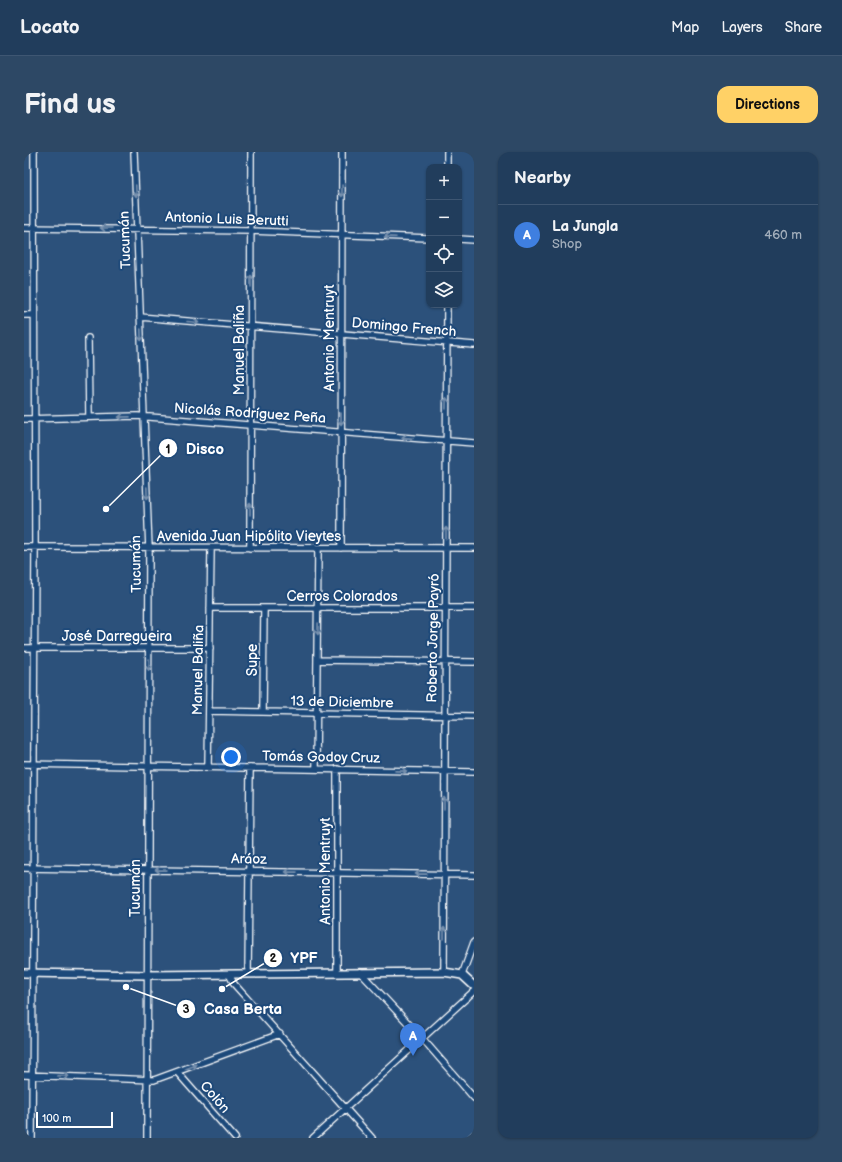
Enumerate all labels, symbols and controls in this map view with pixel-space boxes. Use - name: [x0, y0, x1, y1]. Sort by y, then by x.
- text: Locato: [20, 16, 80, 39]
- text: Map: [671, 19, 699, 36]
- text: Layers: [721, 19, 763, 36]
- text: Share: [785, 19, 822, 36]
- button: Directions: [717, 86, 818, 123]
- text: Find us: [24, 88, 116, 121]
- map controls: [426, 164, 462, 308]
- button: +: [426, 164, 462, 200]
- text: Nearby: [514, 168, 571, 188]
- one-way arrow: [132, 184, 139, 197]
- one-way arrow: [338, 184, 345, 197]
- button: −: [426, 200, 462, 236]
- street label: Antonio Luis Berutti: [165, 208, 289, 230]
- street label: Tucumán: [115, 211, 135, 269]
- text: La Jungla: [552, 217, 618, 236]
- one-way arrow: [100, 224, 113, 232]
- text: A: [523, 227, 531, 243]
- text: 460 m: [764, 227, 802, 243]
- one-way arrow: [384, 233, 397, 240]
- button: locate: [426, 236, 462, 272]
- text: Shop: [552, 236, 582, 252]
- button: layers: [426, 272, 462, 308]
- one-way arrow: [247, 275, 255, 288]
- street label: Antonio Mentruyt: [321, 284, 338, 392]
- street label: Manuel Baliña: [231, 305, 248, 395]
- street label: Domingo French: [351, 314, 457, 340]
- one-way arrow: [186, 318, 199, 325]
- one-way arrow: [137, 328, 144, 341]
- one-way arrow: [443, 397, 450, 410]
- street label: Nicolás Rodríguez Peña: [173, 399, 327, 427]
- one-way arrow: [337, 412, 345, 425]
- one-way arrow: [118, 413, 131, 421]
- one-way arrow: [401, 434, 414, 441]
- callout: Disco: [158, 435, 232, 462]
- text: Disco: [186, 440, 225, 459]
- text: 1: [165, 442, 171, 457]
- one-way arrow: [143, 486, 150, 499]
- one-way arrow: [246, 503, 254, 516]
- one-way arrow: [442, 527, 450, 540]
- street label: Avenida Juan Hipólito Vieytes: [157, 528, 341, 545]
- street label: Tucumán: [127, 535, 145, 593]
- street label: Roberto Jorge Payró: [423, 573, 443, 703]
- street label: Cerros Colorados: [286, 588, 398, 605]
- one-way arrow: [314, 622, 322, 635]
- street label: Manuel Baliña: [189, 624, 207, 715]
- street label: José Darregueira: [62, 628, 172, 645]
- street label: Supe: [244, 644, 261, 676]
- one-way arrow: [145, 658, 153, 671]
- street label: 13 de Diciembre: [290, 693, 394, 711]
- your location: [221, 747, 241, 767]
- street label: Tomás Godoy Cruz: [262, 747, 380, 767]
- one-way arrow: [394, 767, 407, 774]
- one-way arrow: [440, 797, 448, 810]
- street label: Antonio Mentruyt: [317, 817, 334, 925]
- street label: Aráoz: [231, 850, 267, 868]
- street label: Tucumán: [127, 859, 144, 917]
- one-way arrow: [155, 866, 168, 874]
- one-way arrow: [285, 868, 298, 876]
- one-way arrow: [415, 870, 428, 878]
- one-way arrow: [440, 927, 448, 940]
- callout: YPF: [263, 944, 326, 971]
- text: YPF: [290, 949, 318, 968]
- text: 2: [269, 951, 277, 966]
- callout: Casa Berta: [176, 995, 290, 1022]
- text: Casa Berta: [204, 1000, 282, 1019]
- text: 3: [182, 1002, 190, 1017]
- pin: A: [400, 1023, 426, 1056]
- one-way arrow: [184, 1062, 196, 1070]
- one-way arrow: [56, 1073, 69, 1080]
- street label: Colón: [197, 1078, 234, 1117]
- scale bar: [36, 1110, 113, 1129]
- text: 100 m: [42, 1112, 71, 1125]

